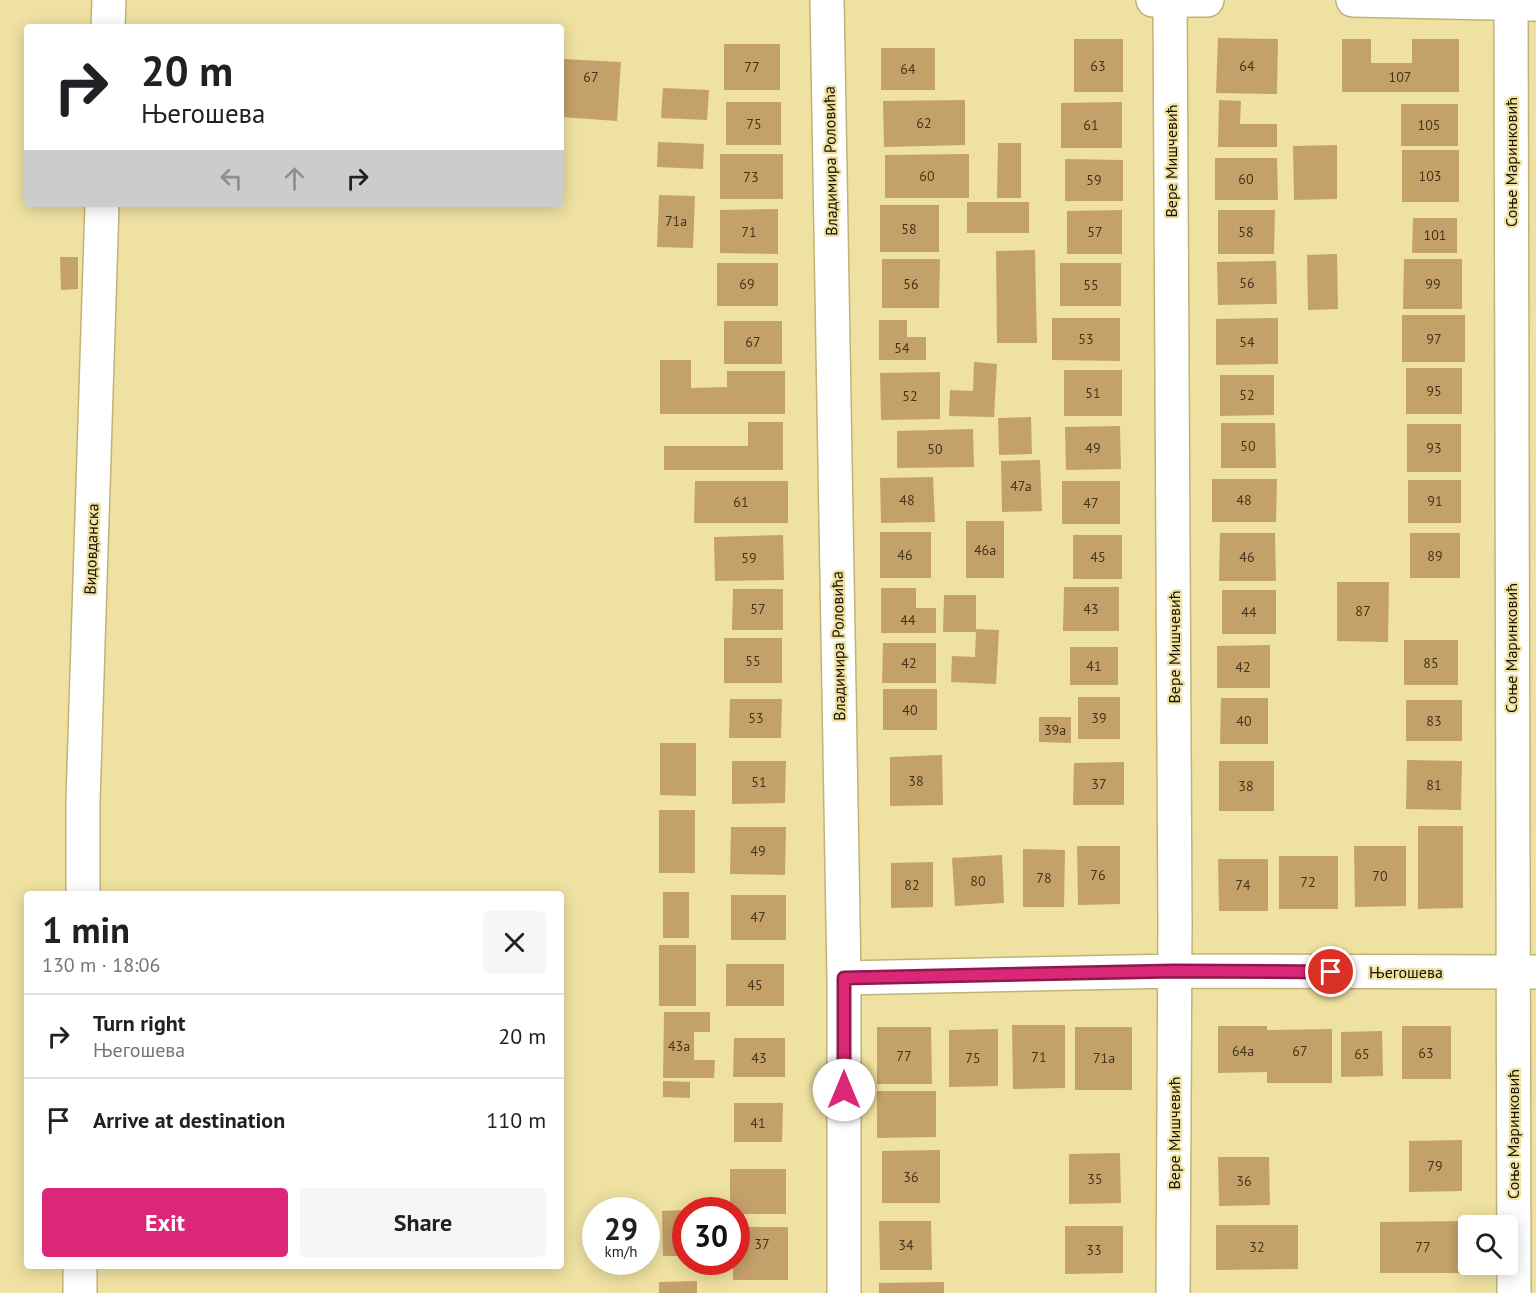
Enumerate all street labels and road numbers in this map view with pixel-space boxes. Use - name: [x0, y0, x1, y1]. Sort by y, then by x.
- street label: Владимира Роловића: [819, 86, 841, 236]
- street label: Соње Маринковић: [1501, 97, 1521, 227]
- street label: Вере Мишчевић: [1161, 104, 1181, 218]
- street label: Видовданска: [79, 503, 103, 595]
- street label: Владимира Роловића: [827, 571, 849, 721]
- street label: Соње Маринковић: [1501, 583, 1521, 713]
- street label: Вере Мишчевић: [1164, 590, 1184, 704]
- street label: Његошева: [1369, 962, 1443, 982]
- street label: Соње Маринковић: [1503, 1069, 1523, 1199]
- street label: Вере Мишчевић: [1164, 1076, 1184, 1190]

